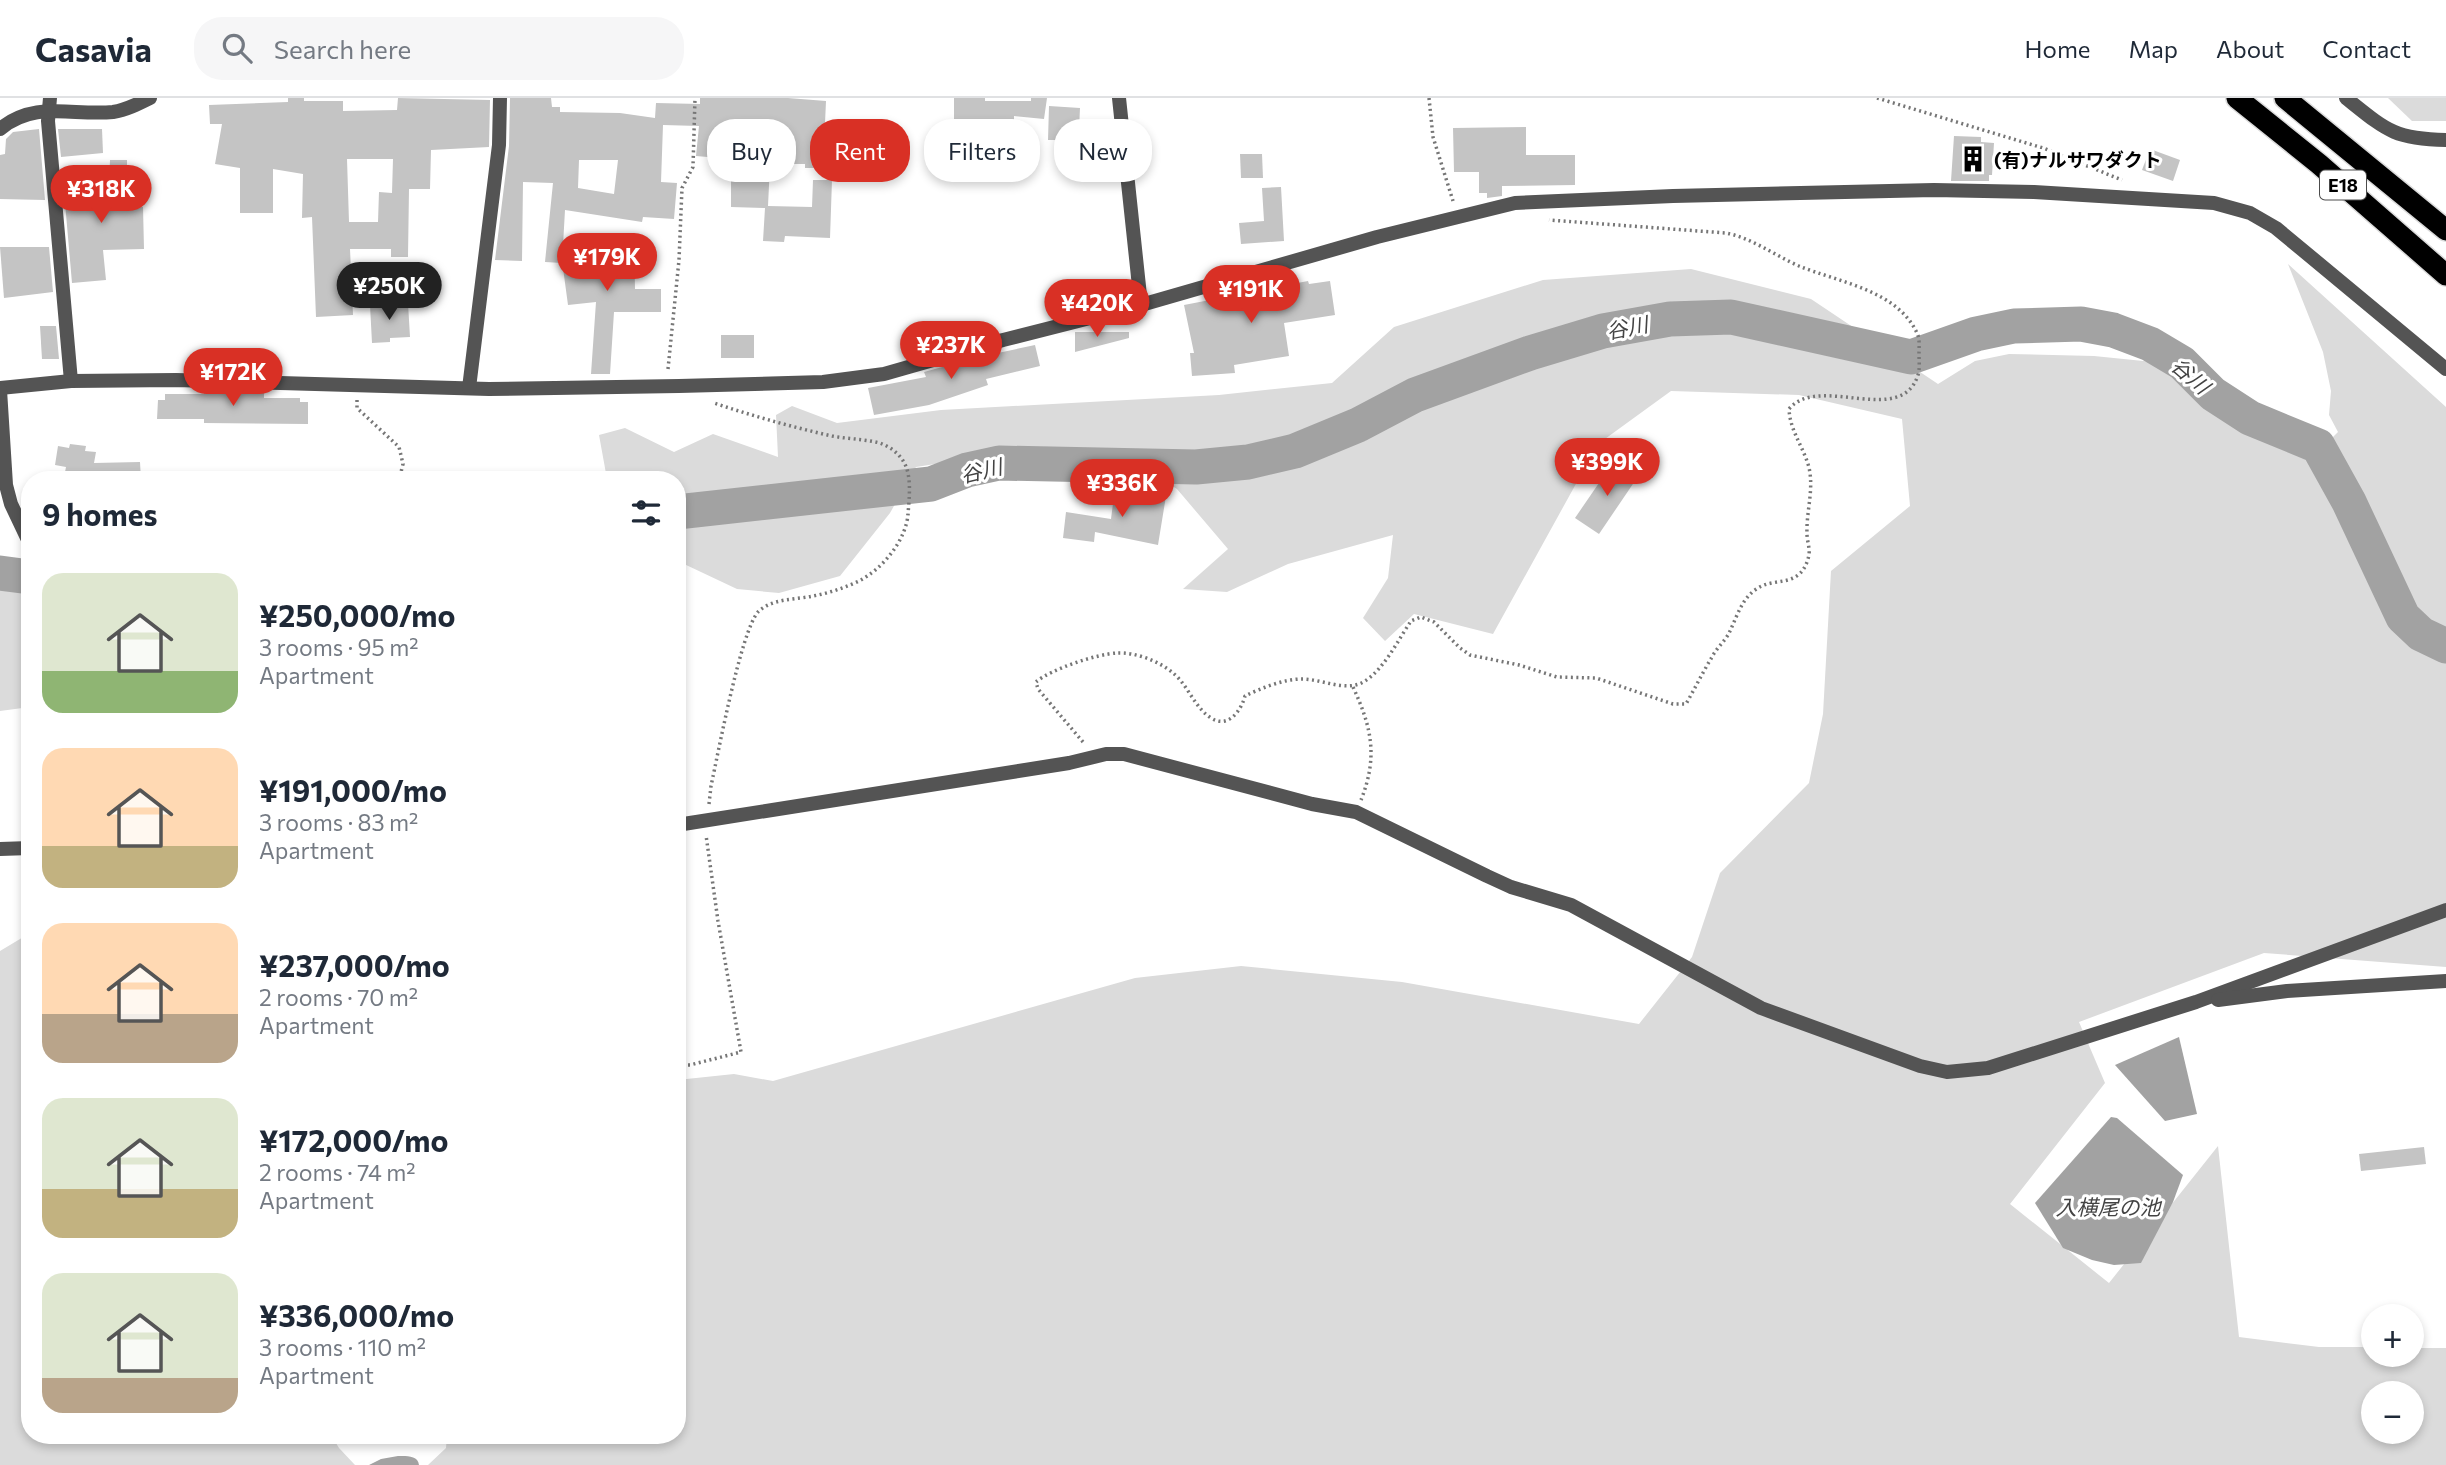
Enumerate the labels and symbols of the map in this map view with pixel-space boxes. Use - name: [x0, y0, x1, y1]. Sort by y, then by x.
- building icon: (有)ナルサワダクト: [1958, 144, 1988, 174]
- place label: (有)ナルサワダクト: [1994, 148, 2162, 171]
- pin: ¥318K: [52, 166, 150, 225]
- road number: E18: [2320, 170, 2366, 200]
- pin: ¥179K: [558, 234, 656, 293]
- pin: ¥250K: [340, 262, 438, 322]
- pin: ¥191K: [1202, 266, 1300, 325]
- pin: ¥420K: [1048, 280, 1146, 339]
- water label: 谷川: [1604, 310, 1652, 343]
- pin: ¥237K: [902, 322, 1000, 381]
- pin: ¥172K: [184, 348, 282, 408]
- water label: 谷川: [2167, 352, 2217, 400]
- pin: ¥399K: [1558, 438, 1656, 498]
- water label: 谷川: [958, 453, 1006, 487]
- pin: ¥336K: [1073, 460, 1171, 519]
- water label: 入横尾の池: [2056, 1194, 2162, 1219]

